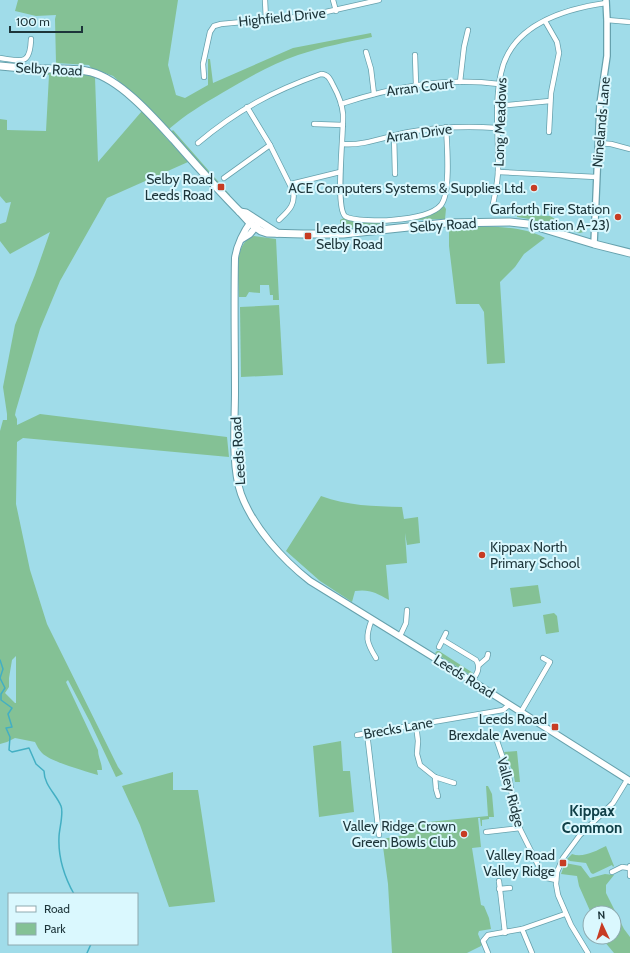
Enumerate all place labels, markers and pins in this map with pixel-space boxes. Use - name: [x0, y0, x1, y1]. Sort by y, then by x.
- place label: Selby Road Leeds Road: [145, 170, 213, 204]
- place label: ACE Computers Systems & Supplies Ltd.: [288, 179, 526, 197]
- marker: Selby Road Leeds Road: [216, 182, 226, 192]
- marker: ACE Computers Systems & Supplies Ltd.: [529, 183, 539, 193]
- place label: Garforth Fire Station (station A-23): [490, 200, 610, 234]
- marker: Garforth Fire Station (station A-23): [613, 212, 623, 222]
- place label: Leeds Road Selby Road: [316, 219, 384, 253]
- marker: Leeds Road Selby Road: [303, 231, 313, 241]
- place label: Kippax North Primary School: [490, 538, 580, 572]
- marker: Kippax North Primary School: [477, 550, 487, 560]
- place label: Leeds Road Brexdale Avenue: [449, 710, 547, 744]
- marker: Leeds Road Brexdale Avenue: [550, 722, 560, 732]
- place label: Valley Ridge Crown Green Bowls Club: [343, 817, 456, 851]
- marker: Valley Ridge Crown Green Bowls Club: [459, 829, 469, 839]
- place label: Valley Road Valley Ridge: [483, 846, 555, 880]
- marker: Valley Road Valley Ridge: [558, 858, 568, 868]

